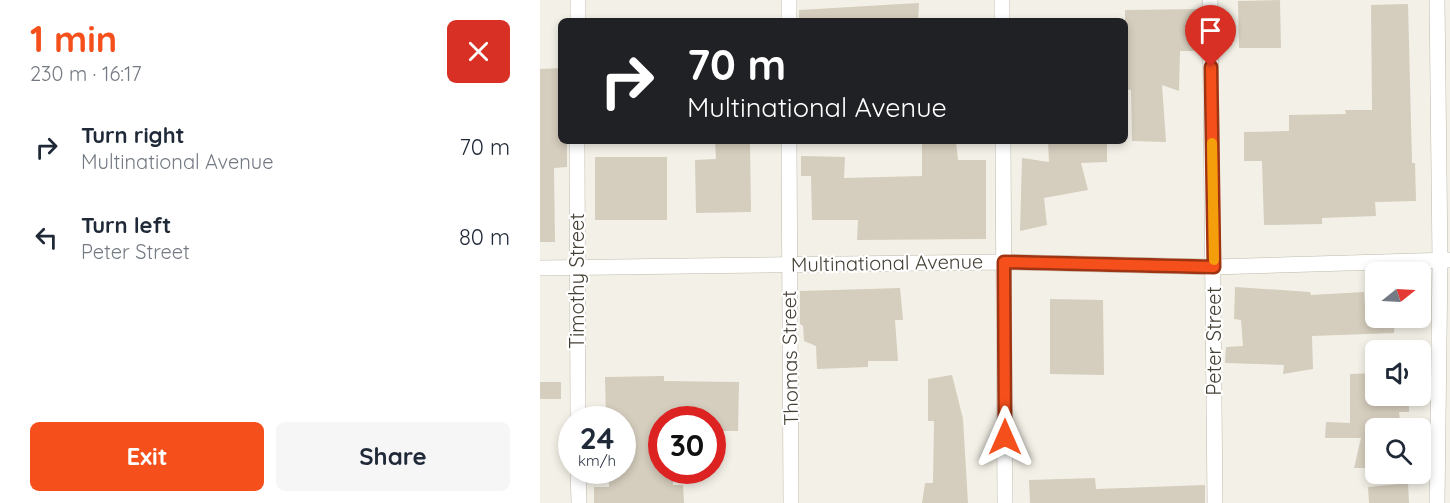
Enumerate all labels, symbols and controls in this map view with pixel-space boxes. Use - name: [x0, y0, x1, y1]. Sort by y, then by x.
- pin: [1185, 5, 1236, 67]
- icon: arrive: [1194, 14, 1227, 47]
- text: 1 min: [30, 16, 117, 61]
- button: close: [447, 20, 510, 83]
- text: 70 m: [687, 38, 786, 91]
- icon: right: [588, 42, 666, 120]
- text: 230 m · 16:17: [30, 61, 142, 86]
- text: Multinational Avenue: [687, 90, 947, 124]
- text: Turn right: [81, 121, 185, 149]
- icon: right: [30, 131, 63, 164]
- text: 70 m: [460, 133, 510, 161]
- text: Multinational Avenue: [81, 149, 273, 174]
- text: Turn left: [81, 211, 171, 239]
- street label: Timothy Street: [564, 213, 589, 349]
- icon: left: [30, 221, 63, 254]
- text: 80 m: [459, 223, 510, 251]
- text: Peter Street: [81, 239, 190, 264]
- street label: Multinational Avenue: [791, 248, 983, 277]
- north arrow: [1365, 262, 1431, 328]
- map controls: [1365, 262, 1431, 484]
- street label: Peter Street: [1201, 286, 1226, 395]
- street label: Thomas Street: [776, 290, 803, 426]
- button: sound: [1365, 340, 1431, 406]
- position arrow: [973, 405, 1037, 469]
- speed limit sign: 30: [648, 406, 726, 484]
- button: search: [1365, 418, 1431, 484]
- text: 24: [580, 419, 614, 457]
- button: Exit: [30, 422, 264, 491]
- button: Share: [276, 422, 510, 491]
- text: km/h: [578, 451, 616, 470]

